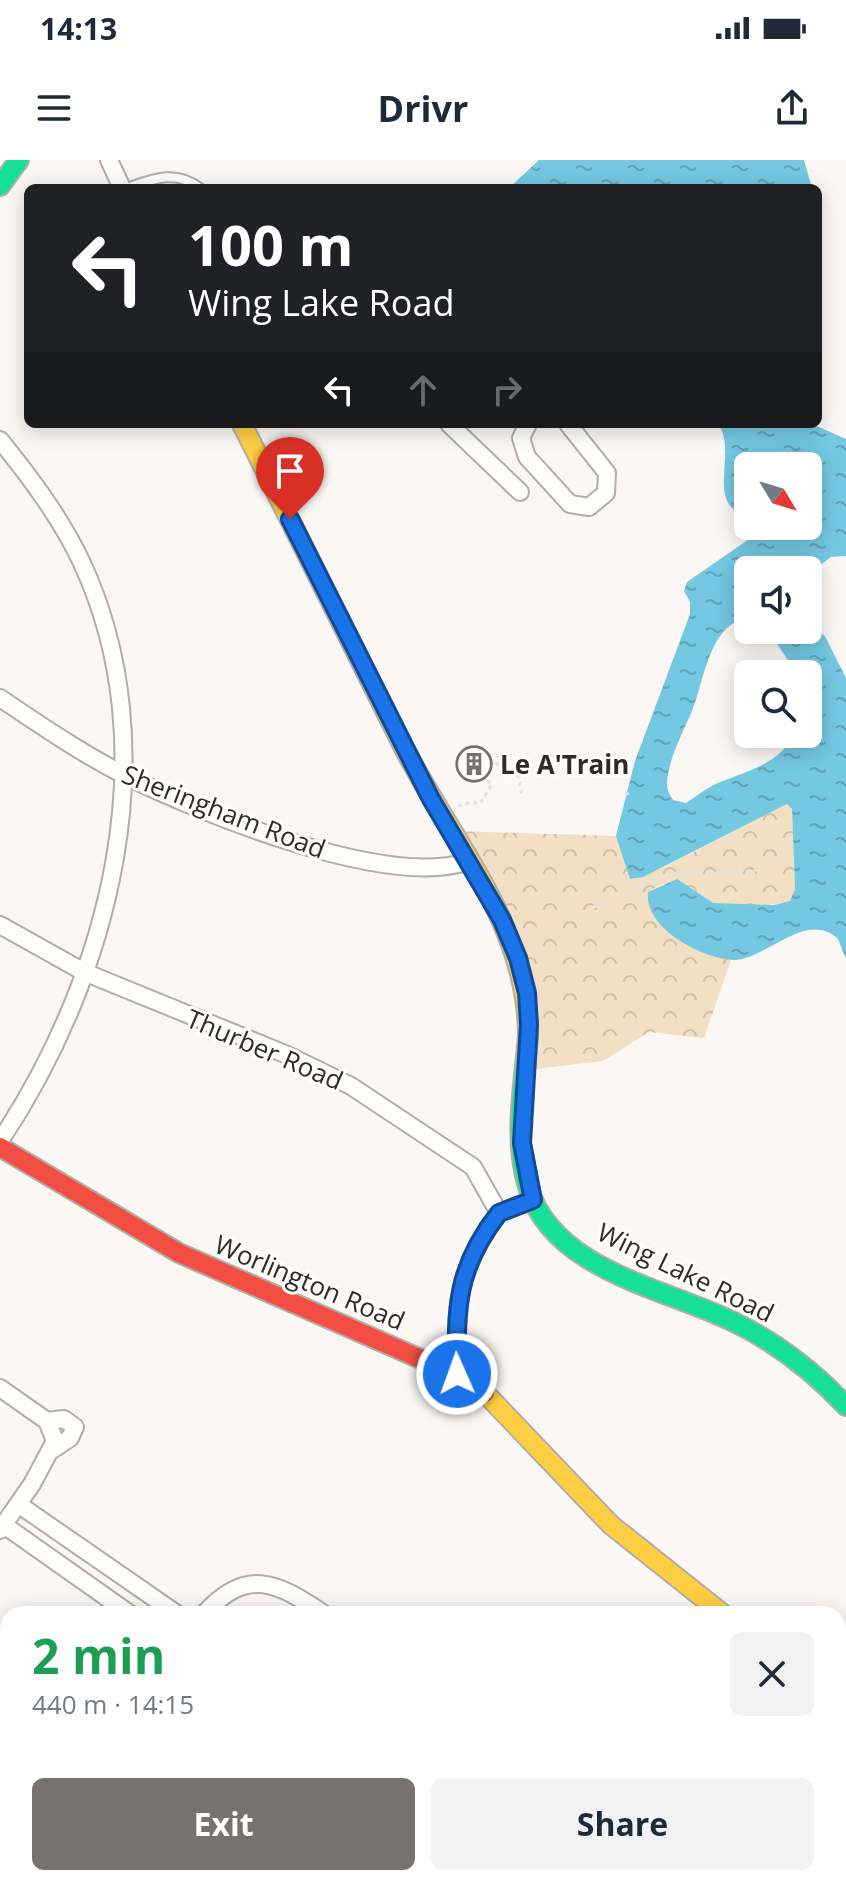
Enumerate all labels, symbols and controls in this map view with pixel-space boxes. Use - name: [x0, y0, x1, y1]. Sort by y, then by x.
- text: 14:13: [40, 8, 117, 49]
- text: Drivr: [378, 84, 468, 133]
- icon: menu: [32, 86, 76, 130]
- icon: share: [770, 86, 814, 130]
- text: 100 m: [188, 206, 354, 282]
- icon: left: [56, 216, 160, 320]
- text: Wing Lake Road: [188, 278, 454, 327]
- icon: left: [317, 368, 361, 412]
- icon: ahead: [401, 368, 445, 412]
- icon: right: [485, 368, 529, 412]
- pin: [256, 437, 324, 519]
- icon: arrive: [268, 449, 312, 493]
- north arrow: [734, 452, 822, 540]
- map controls: [734, 452, 822, 748]
- button: sound: [734, 556, 822, 644]
- button: search: [734, 660, 822, 748]
- building icon: Le A'Train: [455, 745, 493, 783]
- place label: Le A'Train: [500, 746, 629, 782]
- street label: Sheringham Road: [117, 756, 331, 866]
- street label: Thurber Road: [181, 1000, 349, 1098]
- street label: Wing Lake Road: [592, 1214, 780, 1330]
- street label: Worlington Road: [209, 1226, 411, 1338]
- position arrow: [415, 1332, 499, 1416]
- text: 2 min: [32, 1623, 165, 1688]
- button: close: [730, 1632, 814, 1716]
- text: 440 m · 14:15: [32, 1686, 194, 1722]
- button: Exit: [32, 1778, 415, 1870]
- button: Share: [431, 1778, 814, 1870]

